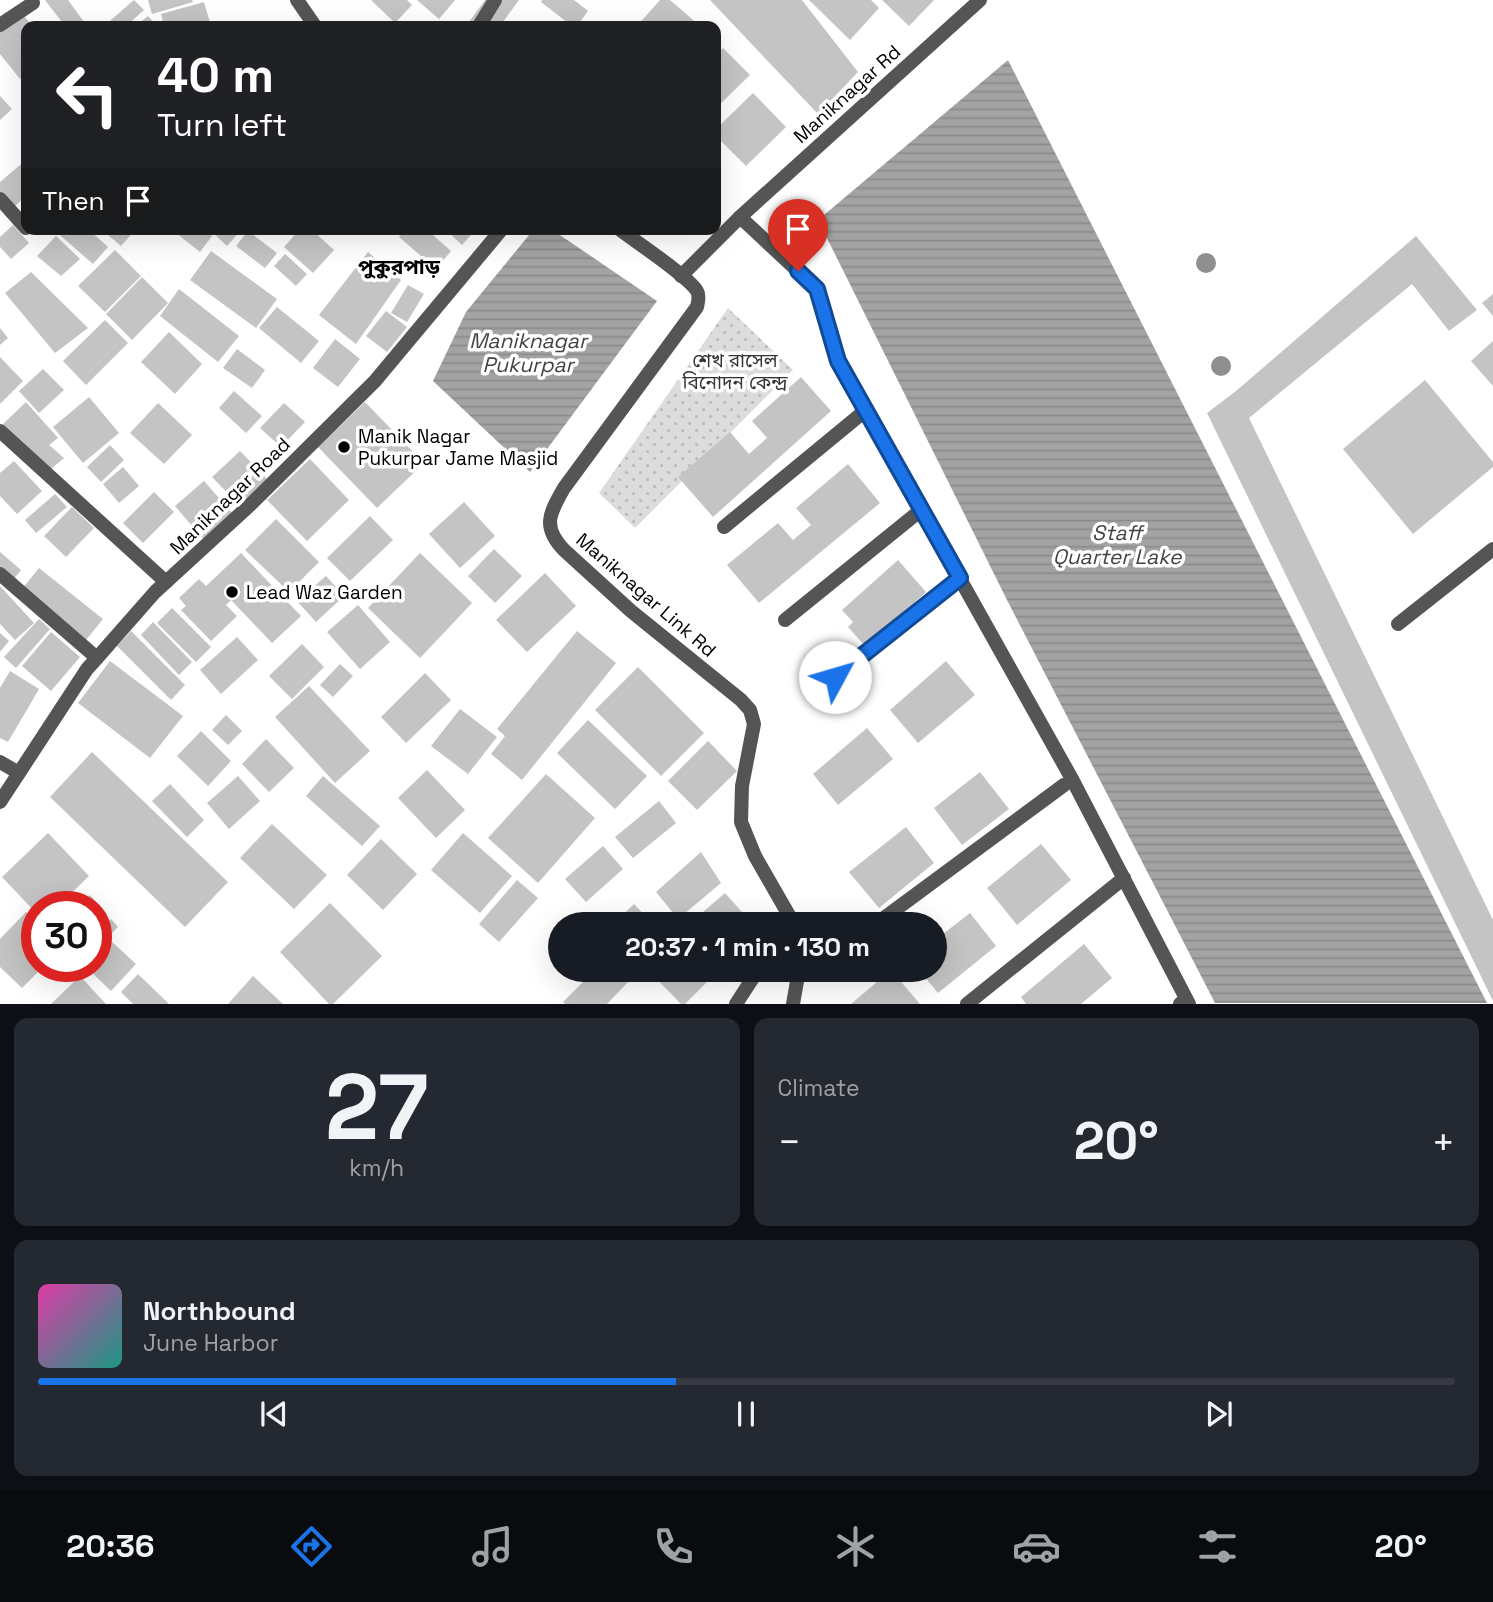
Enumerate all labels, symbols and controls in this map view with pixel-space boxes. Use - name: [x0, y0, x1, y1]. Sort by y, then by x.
- street label: Maniknagar Rd: [788, 39, 906, 149]
- text: 40 m: [157, 44, 274, 106]
- icon: left: [42, 49, 133, 140]
- text: Turn left: [157, 105, 287, 145]
- icon: arrive: [119, 182, 157, 220]
- text: Then: [42, 184, 105, 218]
- pin: [768, 199, 828, 271]
- icon: arrive: [779, 210, 817, 248]
- district label: পুকুরপাড়: [358, 253, 441, 280]
- water label: Maniknagar Pukurpar: [469, 327, 589, 378]
- park label: শেখ রাসেল বিনোদন কেন্দ্র: [681, 348, 788, 395]
- place label: Manik Nagar Pukurpar Jame Masjid: [358, 424, 558, 471]
- street label: Maniknagar Road: [164, 432, 296, 560]
- marker: Manik Nagar Pukurpar Jame Masjid: [336, 439, 352, 455]
- water label: Staff Quarter Lake: [1053, 519, 1183, 570]
- street label: Maniknagar Link Rd: [571, 527, 721, 663]
- place label: Lead Waz Garden: [246, 580, 403, 605]
- marker: Lead Waz Garden: [224, 584, 240, 600]
- position arrow: [798, 640, 872, 714]
- speed limit sign: 30: [21, 891, 112, 982]
- text: 20:37 · 1 min · 130 m: [625, 930, 870, 964]
- text: 27: [325, 1049, 429, 1166]
- text: Climate: [778, 1073, 860, 1103]
- text: 20°: [1074, 1108, 1159, 1174]
- text: −: [778, 1118, 801, 1166]
- text: +: [1431, 1118, 1455, 1166]
- text: km/h: [349, 1153, 404, 1183]
- text: Northbound: [143, 1294, 296, 1328]
- text: June Harbor: [143, 1328, 278, 1358]
- icon: previous: [255, 1395, 293, 1433]
- icon: pause: [727, 1395, 765, 1433]
- icon: next: [1200, 1395, 1238, 1433]
- icon: directions: [287, 1522, 336, 1571]
- icon: music: [468, 1522, 517, 1571]
- icon: phone: [649, 1522, 698, 1571]
- icon: climate: [831, 1522, 880, 1571]
- icon: car: [1012, 1522, 1061, 1571]
- icon: filters: [1193, 1522, 1242, 1571]
- text: 20:36: [66, 1526, 155, 1566]
- text: 20°: [1375, 1526, 1427, 1566]

